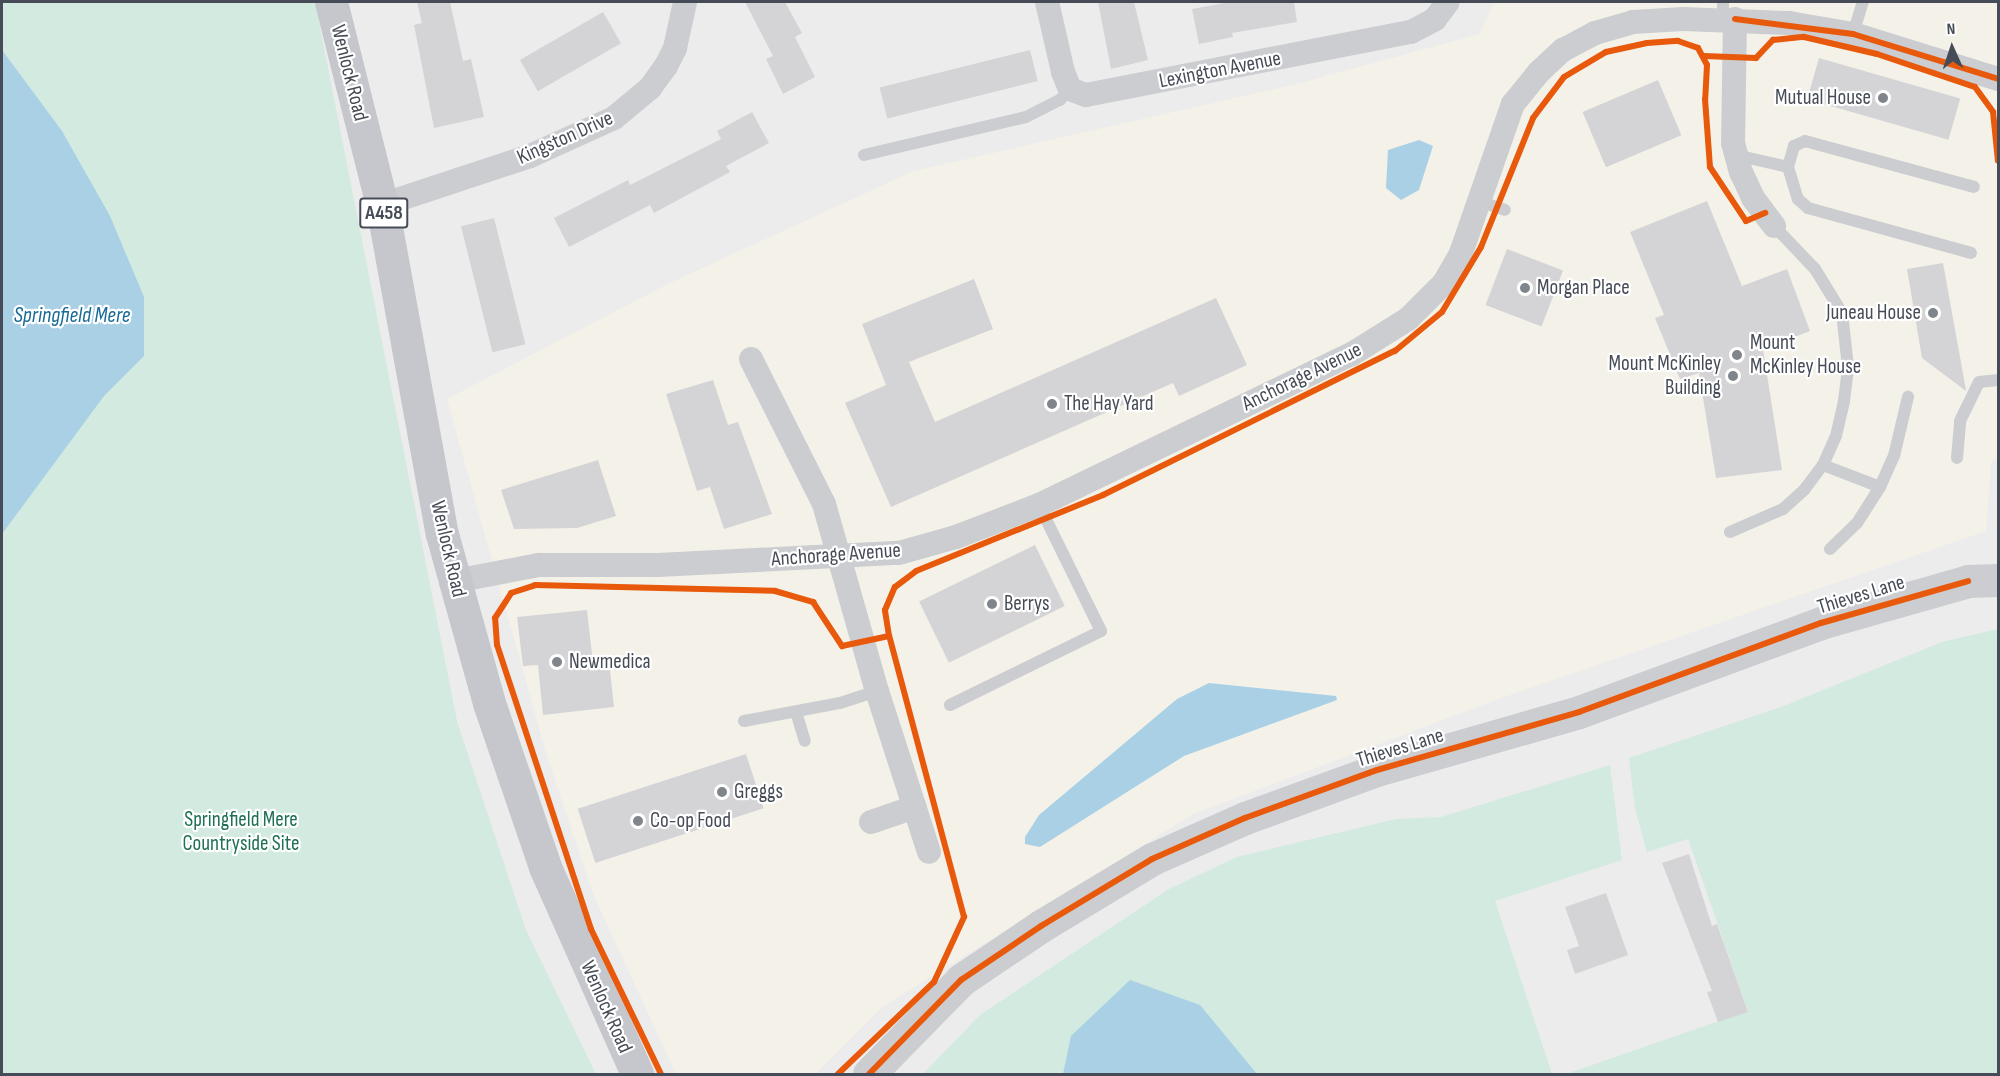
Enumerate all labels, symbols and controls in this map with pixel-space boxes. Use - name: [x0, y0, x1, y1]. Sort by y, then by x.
- north arrow: [1922, 18, 1982, 78]
- text: N: [1946, 20, 1956, 39]
- street label: Wenlock Road: [325, 22, 373, 124]
- street label: Lexington Avenue: [1157, 46, 1283, 94]
- place label: Mutual House: [1775, 85, 1871, 111]
- marker: Mutual House: [1876, 91, 1890, 105]
- street label: Kingston Drive: [513, 106, 617, 170]
- road number: A458: [358, 196, 410, 230]
- place label: Morgan Place: [1537, 275, 1630, 301]
- marker: Morgan Place: [1518, 281, 1532, 295]
- place label: Juneau House: [1826, 300, 1921, 326]
- water label: Springfield Mere: [14, 303, 130, 329]
- marker: Juneau House: [1926, 306, 1940, 320]
- place label: Mount McKinley House: [1750, 330, 1861, 380]
- street label: Anchorage Avenue: [1238, 337, 1366, 417]
- marker: Mount McKinley House: [1728, 346, 1746, 364]
- place label: Mount McKinley Building: [1609, 351, 1721, 401]
- marker: Mount McKinley Building: [1726, 369, 1740, 383]
- place label: The Hay Yard: [1064, 391, 1154, 417]
- marker: The Hay Yard: [1045, 397, 1059, 411]
- street label: Wenlock Road: [425, 498, 471, 600]
- street label: Anchorage Avenue: [770, 538, 902, 572]
- street label: Thieves Lane: [1814, 570, 1908, 620]
- place label: Berrys: [1004, 591, 1050, 617]
- marker: Berrys: [985, 597, 999, 611]
- place label: Newmedica: [569, 649, 651, 675]
- marker: Newmedica: [550, 655, 564, 669]
- street label: Thieves Lane: [1353, 723, 1447, 773]
- place label: Greggs: [734, 779, 783, 805]
- marker: Greggs: [715, 785, 729, 799]
- park label: Springfield Mere Countryside Site: [183, 807, 299, 857]
- place label: Co-op Food: [650, 808, 731, 834]
- marker: Co-op Food: [631, 814, 645, 828]
- street label: Wenlock Road: [575, 957, 637, 1057]

